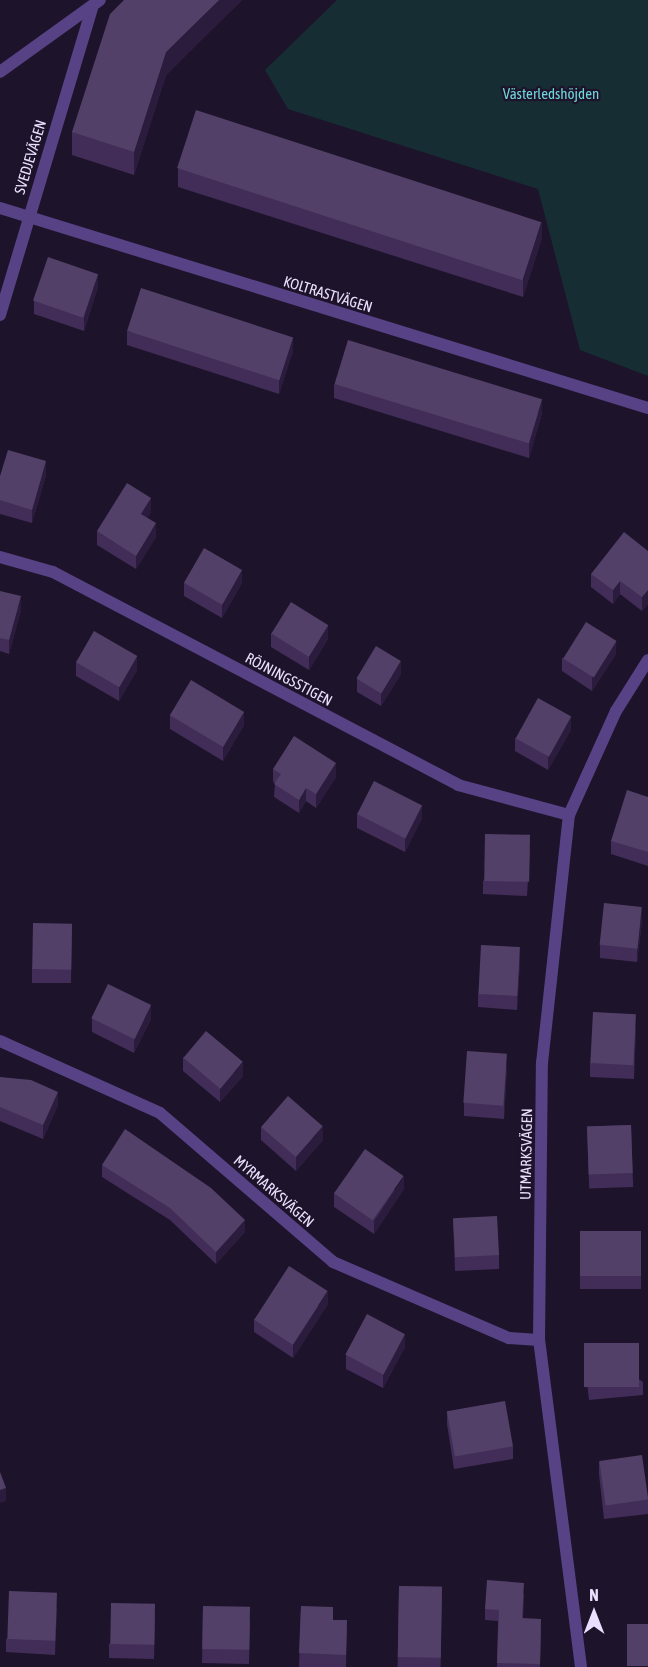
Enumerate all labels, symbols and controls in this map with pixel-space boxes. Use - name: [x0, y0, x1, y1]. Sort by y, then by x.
- park label: Västerledshöjden: [503, 85, 599, 103]
- street label: SVEDJEVÄGEN: [10, 118, 50, 196]
- street label: KOLTRASTVÄGEN: [281, 272, 375, 316]
- street label: RÖJNINGSSTIGEN: [242, 648, 336, 710]
- street label: UTMARKSVÄGEN: [516, 1108, 536, 1200]
- street label: MYRMARKSVÄGEN: [230, 1151, 318, 1231]
- north arrow: [564, 1583, 624, 1643]
- text: N: [589, 1586, 599, 1604]

